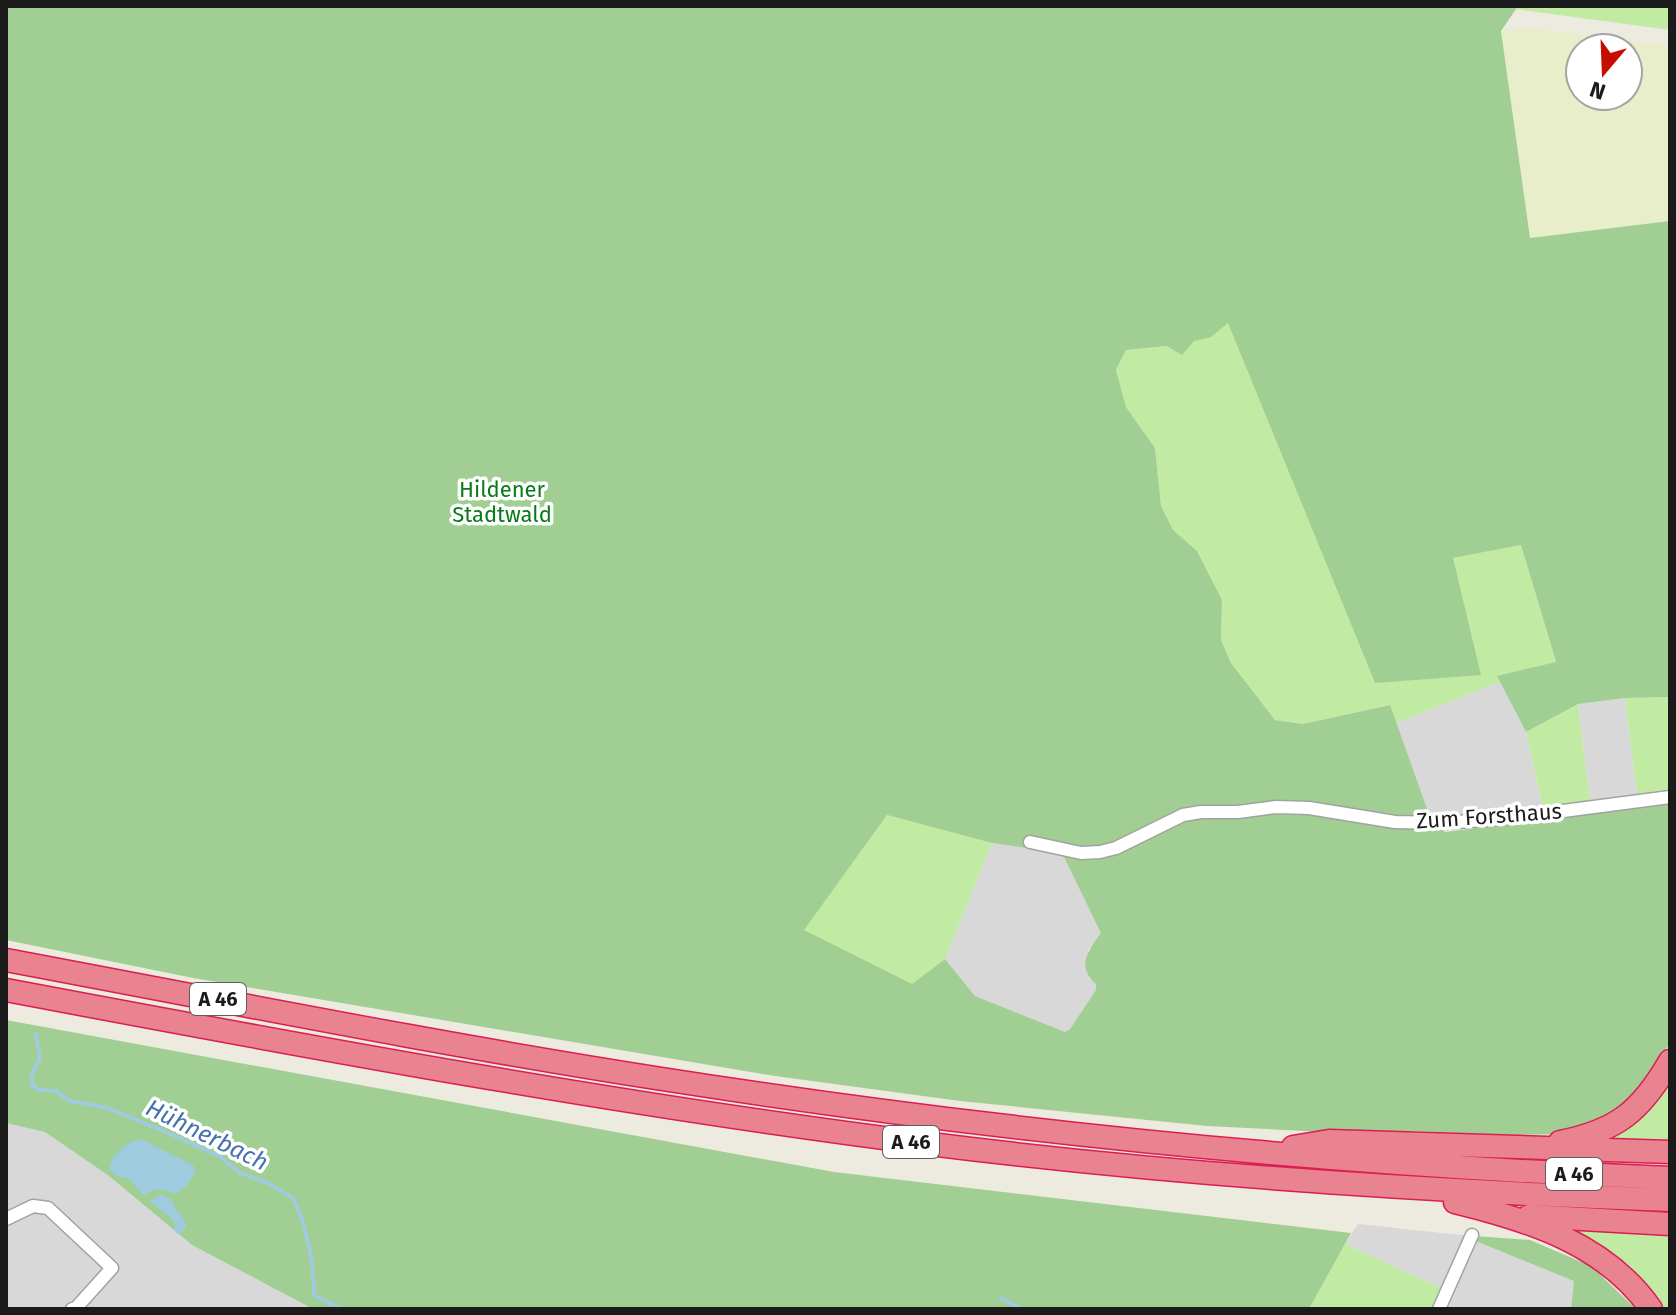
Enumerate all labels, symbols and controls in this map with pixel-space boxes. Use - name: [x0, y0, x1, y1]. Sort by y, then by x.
- north arrow: [1564, 32, 1644, 112]
- text: N: [1586, 75, 1609, 106]
- park label: Hildener Stadtwald: [452, 476, 552, 528]
- street label: Zum Forsthaus: [1415, 797, 1563, 835]
- road number: A 46: [190, 983, 246, 1015]
- water label: Hühnerbach: [141, 1093, 273, 1177]
- road number: A 46: [883, 1126, 939, 1158]
- road number: A 46: [1546, 1158, 1602, 1190]

